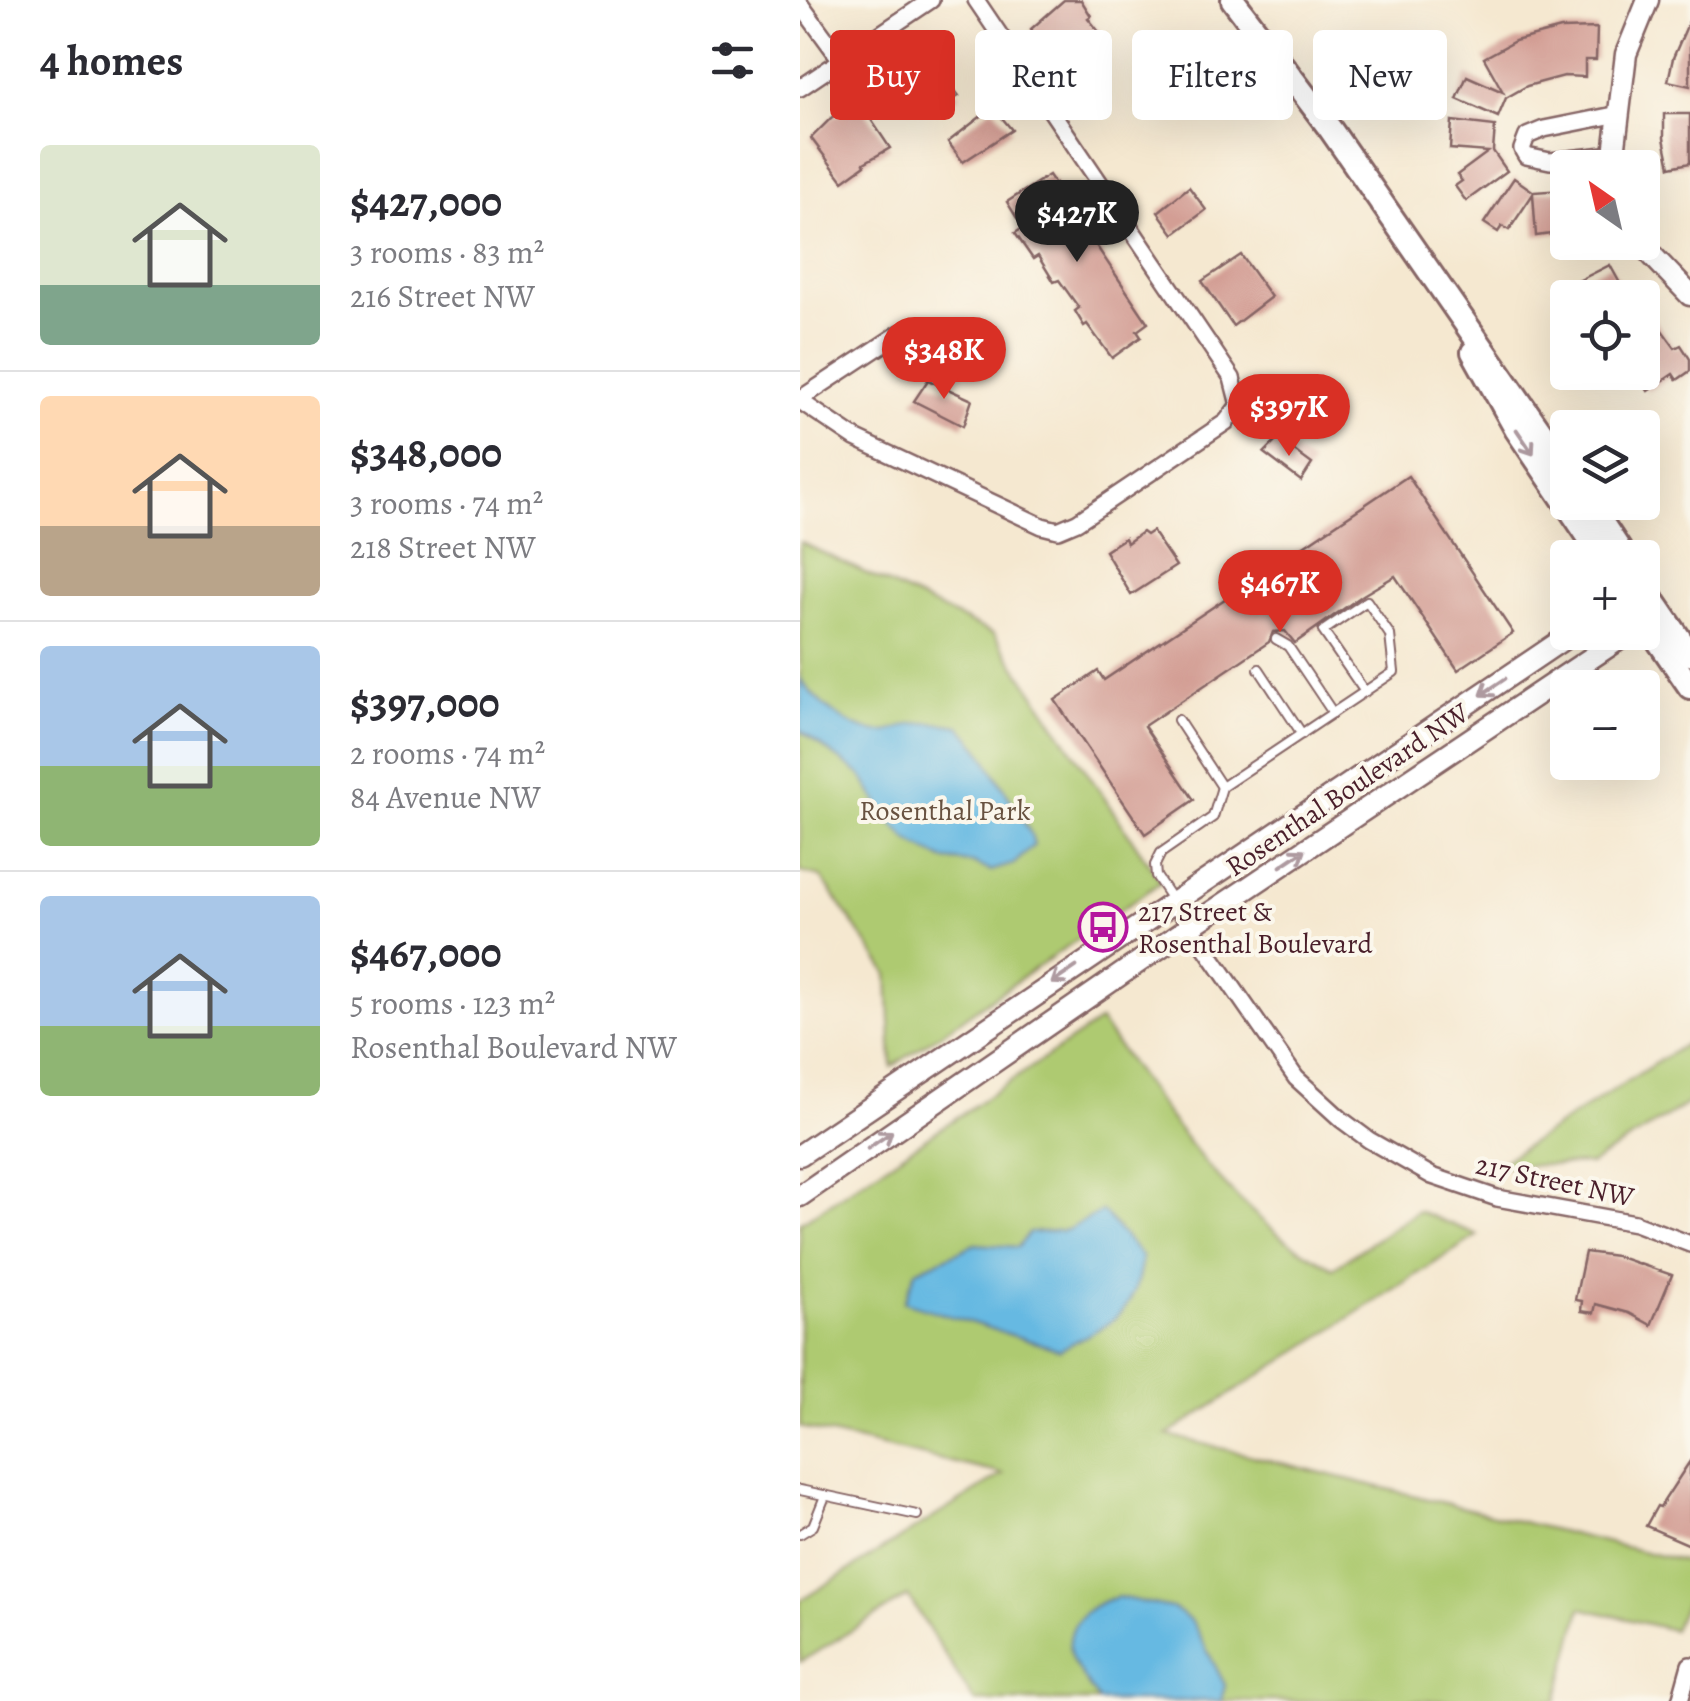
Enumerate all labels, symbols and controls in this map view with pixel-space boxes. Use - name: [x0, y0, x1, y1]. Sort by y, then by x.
- chip: Buy: [830, 30, 955, 120]
- chip: Rent: [975, 30, 1112, 120]
- chip: Filters: [1132, 30, 1293, 120]
- chip: New: [1313, 30, 1447, 120]
- text: 4 homes: [40, 32, 183, 89]
- icon: filters: [705, 33, 760, 88]
- north arrow: [1550, 150, 1660, 260]
- map controls: [1550, 150, 1660, 780]
- text: $427,000: [350, 173, 502, 230]
- pin: $427K: [1007, 180, 1147, 265]
- icon: home: [120, 185, 240, 305]
- text: $427K: [1037, 190, 1117, 234]
- text: 3 rooms · 83 m²: [350, 230, 544, 274]
- text: 216 Street NW: [350, 274, 535, 318]
- button: locate: [1550, 280, 1660, 390]
- pin: $348K: [874, 317, 1014, 402]
- text: $348K: [904, 327, 984, 371]
- pin: $397K: [1219, 374, 1359, 459]
- text: $397K: [1250, 384, 1328, 428]
- button: layers: [1550, 410, 1660, 520]
- text: $348,000: [350, 424, 502, 481]
- one-way arrow: [1514, 428, 1535, 456]
- icon: home: [120, 436, 240, 556]
- text: 3 rooms · 74 m²: [350, 481, 543, 525]
- text: 218 Street NW: [350, 525, 536, 569]
- button: +: [1550, 540, 1660, 650]
- pin: $467K: [1210, 550, 1350, 635]
- text: $467K: [1240, 560, 1320, 604]
- button: −: [1550, 670, 1660, 780]
- text: $397,000: [350, 674, 500, 731]
- one-way arrow: [1480, 676, 1508, 697]
- icon: home: [120, 686, 240, 806]
- street label: Rosenthal Boulevard NW: [1218, 694, 1478, 886]
- text: 2 rooms · 74 m²: [350, 731, 545, 775]
- text: 84 Avenue NW: [350, 775, 541, 819]
- park label: Rosenthal Park: [859, 792, 1031, 830]
- one-way arrow: [1278, 848, 1306, 869]
- place label: 217 Street & Rosenthal Boulevard: [1138, 893, 1373, 963]
- bus stop icon: 217 Street & Rosenthal Boulevard: [1077, 901, 1129, 953]
- text: $467,000: [350, 924, 502, 981]
- icon: home: [120, 936, 240, 1056]
- one-way arrow: [1050, 964, 1078, 985]
- text: 5 rooms · 123 m²: [350, 981, 555, 1025]
- text: Rosenthal Boulevard NW: [350, 1025, 677, 1069]
- one-way arrow: [866, 1130, 893, 1151]
- street label: 217 Street NW: [1472, 1146, 1638, 1216]

